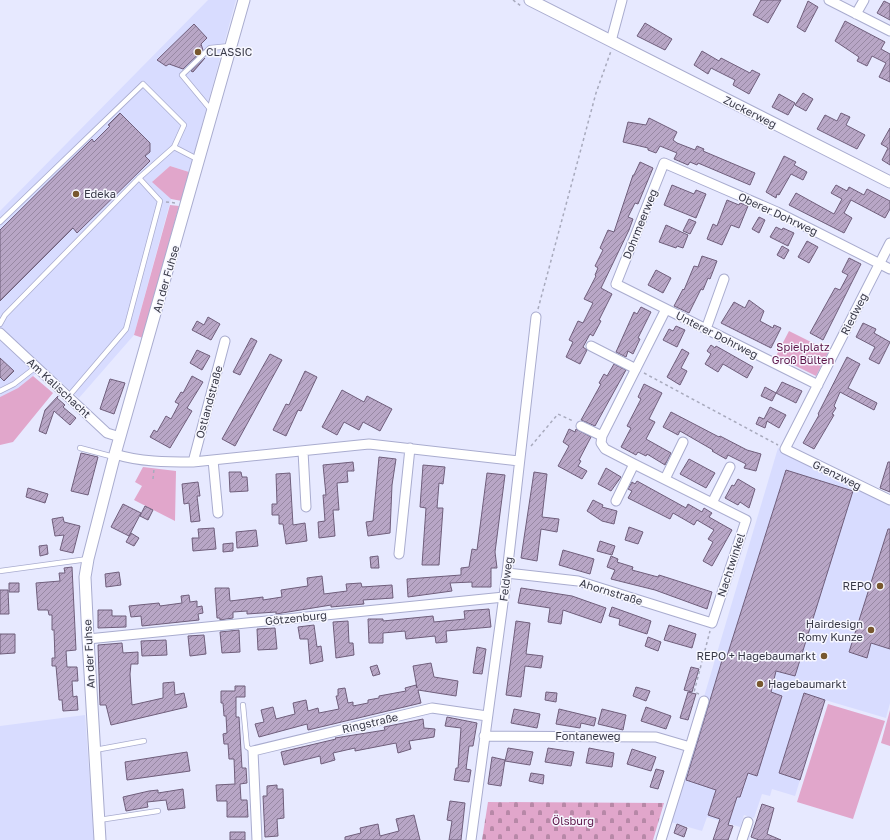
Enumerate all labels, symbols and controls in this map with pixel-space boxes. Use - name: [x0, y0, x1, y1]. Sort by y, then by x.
- place label: CLASSIC: [206, 45, 252, 58]
- marker: CLASSIC: [193, 47, 203, 57]
- street label: Zuckerweg: [721, 93, 779, 130]
- place label: Edeka: [84, 187, 116, 200]
- street label: Dohrmeerweg: [620, 187, 659, 261]
- marker: Edeka: [71, 189, 81, 199]
- street label: Oberer Dohrweg: [736, 189, 820, 238]
- street label: An der Fuhse: [150, 244, 181, 314]
- street label: Riedweg: [837, 291, 870, 337]
- street label: Unterer Dohrweg: [674, 308, 761, 361]
- park label: Spielplatz Groß Bülten: [772, 340, 834, 366]
- street label: Am Kalischacht: [25, 355, 94, 420]
- street label: Ostlandstraße: [193, 364, 225, 440]
- street label: Grenzweg: [811, 457, 864, 492]
- street label: Nachtwinkel: [714, 531, 747, 598]
- street label: Feldweg: [496, 556, 515, 602]
- street label: Ahornstraße: [578, 576, 644, 607]
- place label: REPO: [842, 579, 872, 592]
- marker: REPO: [875, 581, 885, 591]
- street label: Götzenburg: [264, 608, 328, 627]
- place label: Hairdesign Romy Kunze: [798, 617, 863, 643]
- street label: An der Fuhse: [80, 619, 97, 689]
- marker: Hairdesign Romy Kunze: [866, 625, 876, 635]
- place label: REPO + Hagebaumarkt: [696, 649, 816, 662]
- marker: REPO + Hagebaumarkt: [819, 651, 829, 661]
- place label: Hagebaumarkt: [768, 677, 846, 690]
- marker: Hagebaumarkt: [755, 679, 765, 689]
- street label: Ringstraße: [340, 710, 399, 735]
- street label: Fontaneweg: [555, 729, 621, 742]
- park label: Ölsburg: [552, 814, 594, 827]

